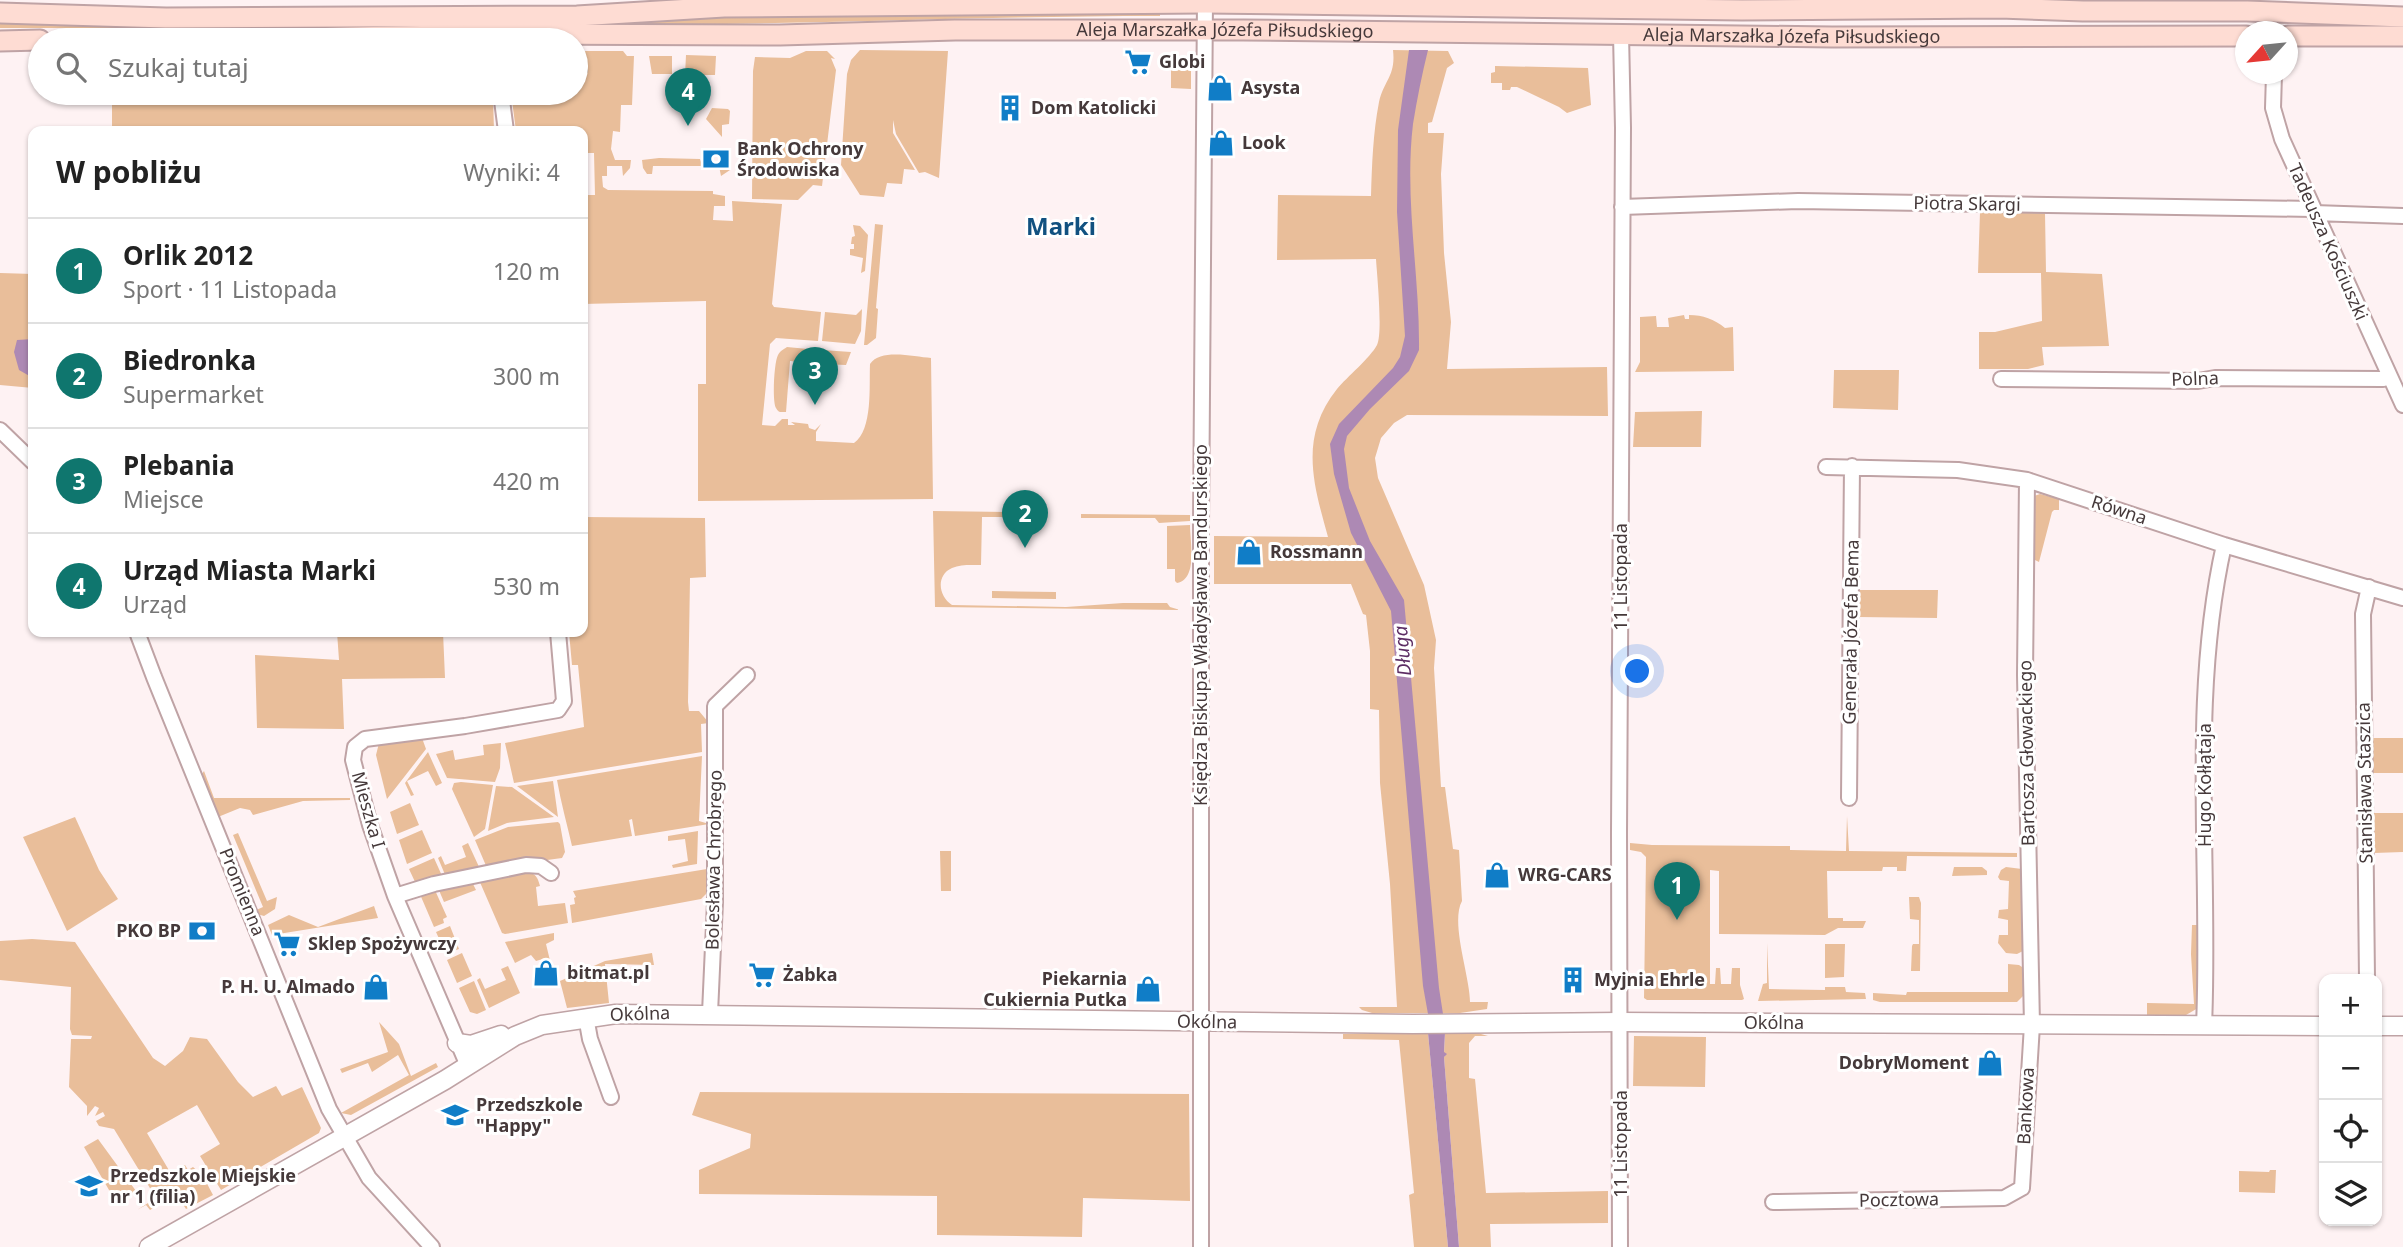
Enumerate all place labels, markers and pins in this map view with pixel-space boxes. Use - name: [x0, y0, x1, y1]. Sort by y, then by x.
- supermarket icon: Globi: [1123, 47, 1153, 77]
- place label: Globi: [1159, 49, 1205, 73]
- pin: 4: [665, 68, 711, 126]
- shop icon: Asysta: [1205, 73, 1235, 103]
- place label: Asysta: [1241, 75, 1300, 99]
- building icon: Dom Katolicki: [995, 93, 1025, 123]
- place label: Dom Katolicki: [1031, 95, 1156, 119]
- shop icon: Look: [1206, 128, 1236, 158]
- place label: Look: [1242, 130, 1287, 154]
- place label: Bank Ochrony Środowiska: [737, 136, 864, 181]
- bank icon: Bank Ochrony Środowiska: [701, 144, 731, 174]
- pin: 3: [792, 347, 838, 405]
- pin: 2: [1002, 490, 1048, 548]
- shop icon: Rossmann: [1234, 537, 1264, 567]
- place label: Rossmann: [1270, 539, 1363, 563]
- shop icon: WRG-CARS: [1482, 860, 1512, 890]
- place label: WRG-CARS: [1518, 862, 1612, 886]
- pin: 1: [1654, 862, 1700, 920]
- bank icon: PKO BP: [187, 916, 217, 946]
- place label: PKO BP: [116, 918, 181, 942]
- supermarket icon: Sklep Spożywczy: [272, 929, 302, 959]
- place label: Sklep Spożywczy: [308, 931, 457, 955]
- shop icon: bitmat.pl: [531, 958, 561, 988]
- place label: bitmat.pl: [567, 960, 650, 984]
- supermarket icon: Żabka: [747, 960, 777, 990]
- place label: Żabka: [783, 962, 838, 986]
- building icon: Myjnia Ehrle: [1558, 965, 1588, 995]
- place label: Piekarnia Cukiernia Putka: [983, 966, 1127, 1011]
- place label: Myjnia Ehrle: [1594, 967, 1705, 991]
- shop icon: P. H. U. Almado: [361, 972, 391, 1002]
- place label: P. H. U. Almado: [221, 974, 355, 998]
- shop icon: Piekarnia Cukiernia Putka: [1133, 974, 1163, 1004]
- shop icon: DobryMoment: [1975, 1048, 2005, 1078]
- place label: DobryMoment: [1839, 1050, 1969, 1074]
- place label: Przedszkole "Happy": [476, 1092, 583, 1137]
- school or university icon: Przedszkole "Happy": [440, 1100, 470, 1130]
- place label: Przedszkole Miejskie nr 1 (filia): [110, 1163, 296, 1208]
- school or university icon: Przedszkole Miejskie nr 1 (filia): [74, 1171, 104, 1201]

